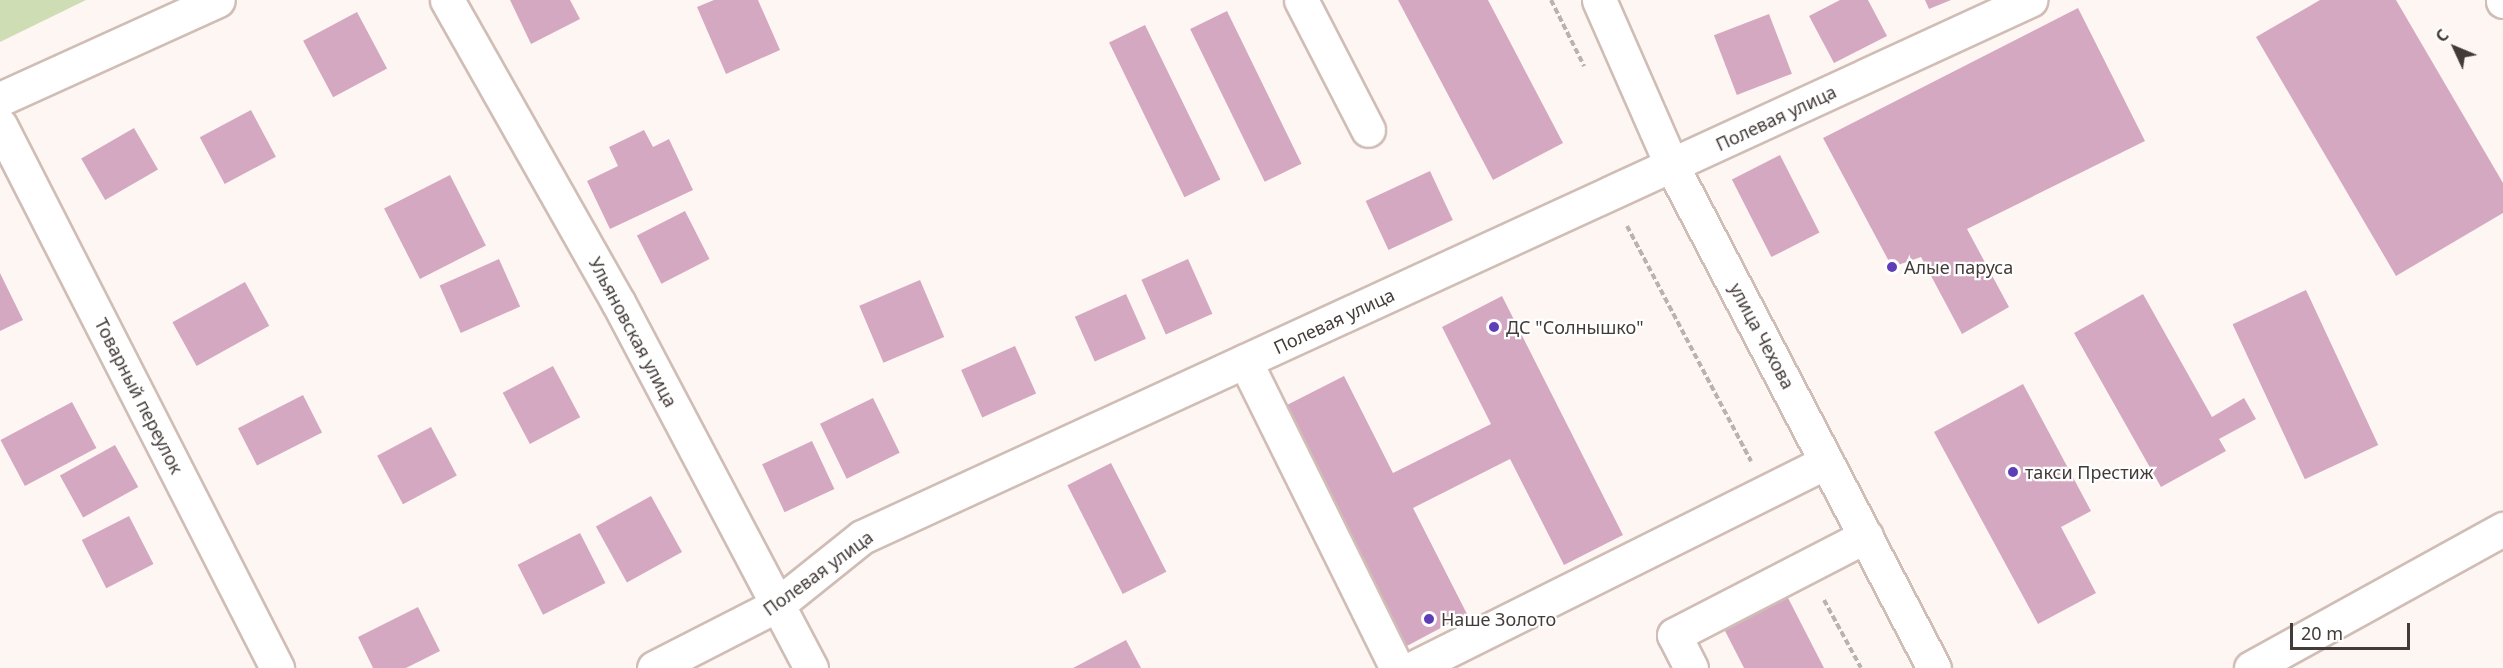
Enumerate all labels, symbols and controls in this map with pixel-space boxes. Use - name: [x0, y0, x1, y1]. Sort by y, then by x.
- north arrow: [2425, 18, 2485, 78]
- text: С: [2431, 24, 2454, 47]
- street label: Полевая улица: [1712, 81, 1840, 155]
- street label: Ульяновская улица: [584, 253, 682, 411]
- place label: Алые паруса: [1904, 256, 2013, 278]
- marker: Алые паруса: [1885, 260, 1899, 274]
- street label: улица Чехова: [1725, 279, 1799, 393]
- street label: Полевая улица: [1270, 284, 1398, 358]
- street label: Товарный переулок: [90, 315, 188, 477]
- place label: ДС "Солнышко": [1506, 316, 1643, 338]
- marker: ДС "Солнышко": [1487, 320, 1501, 334]
- place label: такси Престиж: [2025, 461, 2153, 483]
- marker: такси Престиж: [2006, 465, 2020, 479]
- street label: Полевая улица: [759, 526, 877, 620]
- place label: Наше Золото: [1441, 608, 1556, 630]
- scale bar: [2293, 611, 2413, 649]
- marker: Наше Золото: [1422, 612, 1436, 626]
- text: 20 m: [2301, 621, 2343, 645]

